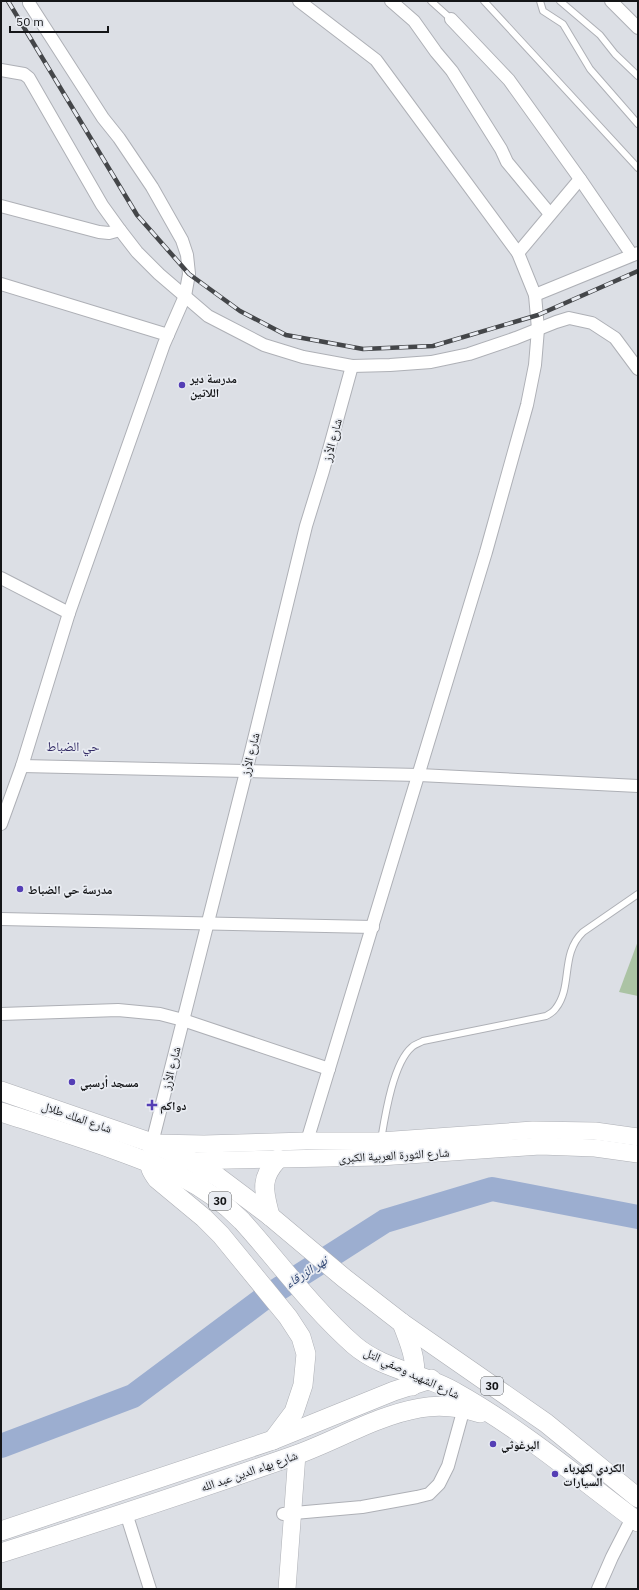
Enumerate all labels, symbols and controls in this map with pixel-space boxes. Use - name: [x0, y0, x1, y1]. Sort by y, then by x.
- scale bar: [10, 8, 108, 34]
- text: 50 m: [16, 14, 44, 29]
- place label: مدرسة دير اللاتين: [189, 371, 237, 401]
- marker: مدرسة دير اللاتين: [177, 380, 187, 390]
- street label: شارع الأرز: [319, 417, 346, 464]
- street label: شارع الأرز: [237, 731, 264, 778]
- district label: حي الضباط: [46, 738, 100, 757]
- place label: مدرسة حي الضباط: [28, 882, 113, 899]
- marker: مدرسة حي الضباط: [15, 884, 25, 894]
- street label: شارع الأرز: [158, 1045, 185, 1092]
- place label: مسجد أرسبي: [80, 1075, 139, 1092]
- marker: مسجد أرسبي: [67, 1077, 77, 1087]
- street label: شارع الملك طلال: [40, 1098, 114, 1137]
- place label: دواكم: [160, 1098, 187, 1114]
- marker: دواكم: [147, 1100, 157, 1110]
- street label: شارع الثورة العربية الكبرى: [338, 1145, 450, 1166]
- road number: 30: [209, 1192, 231, 1210]
- water label: نهر الزرقاء: [281, 1251, 332, 1292]
- street label: شارع الشهيد وصفي التل: [360, 1344, 462, 1405]
- road number: 30: [481, 1377, 503, 1395]
- place label: البرغوثي: [501, 1437, 540, 1454]
- marker: البرغوثي: [488, 1439, 498, 1449]
- street label: شارع بهاء الدين عبد الله: [199, 1447, 300, 1496]
- place label: الكردي لكهرباء السيارات: [563, 1460, 625, 1489]
- marker: الكردي لكهرباء السيارات: [550, 1469, 560, 1479]

